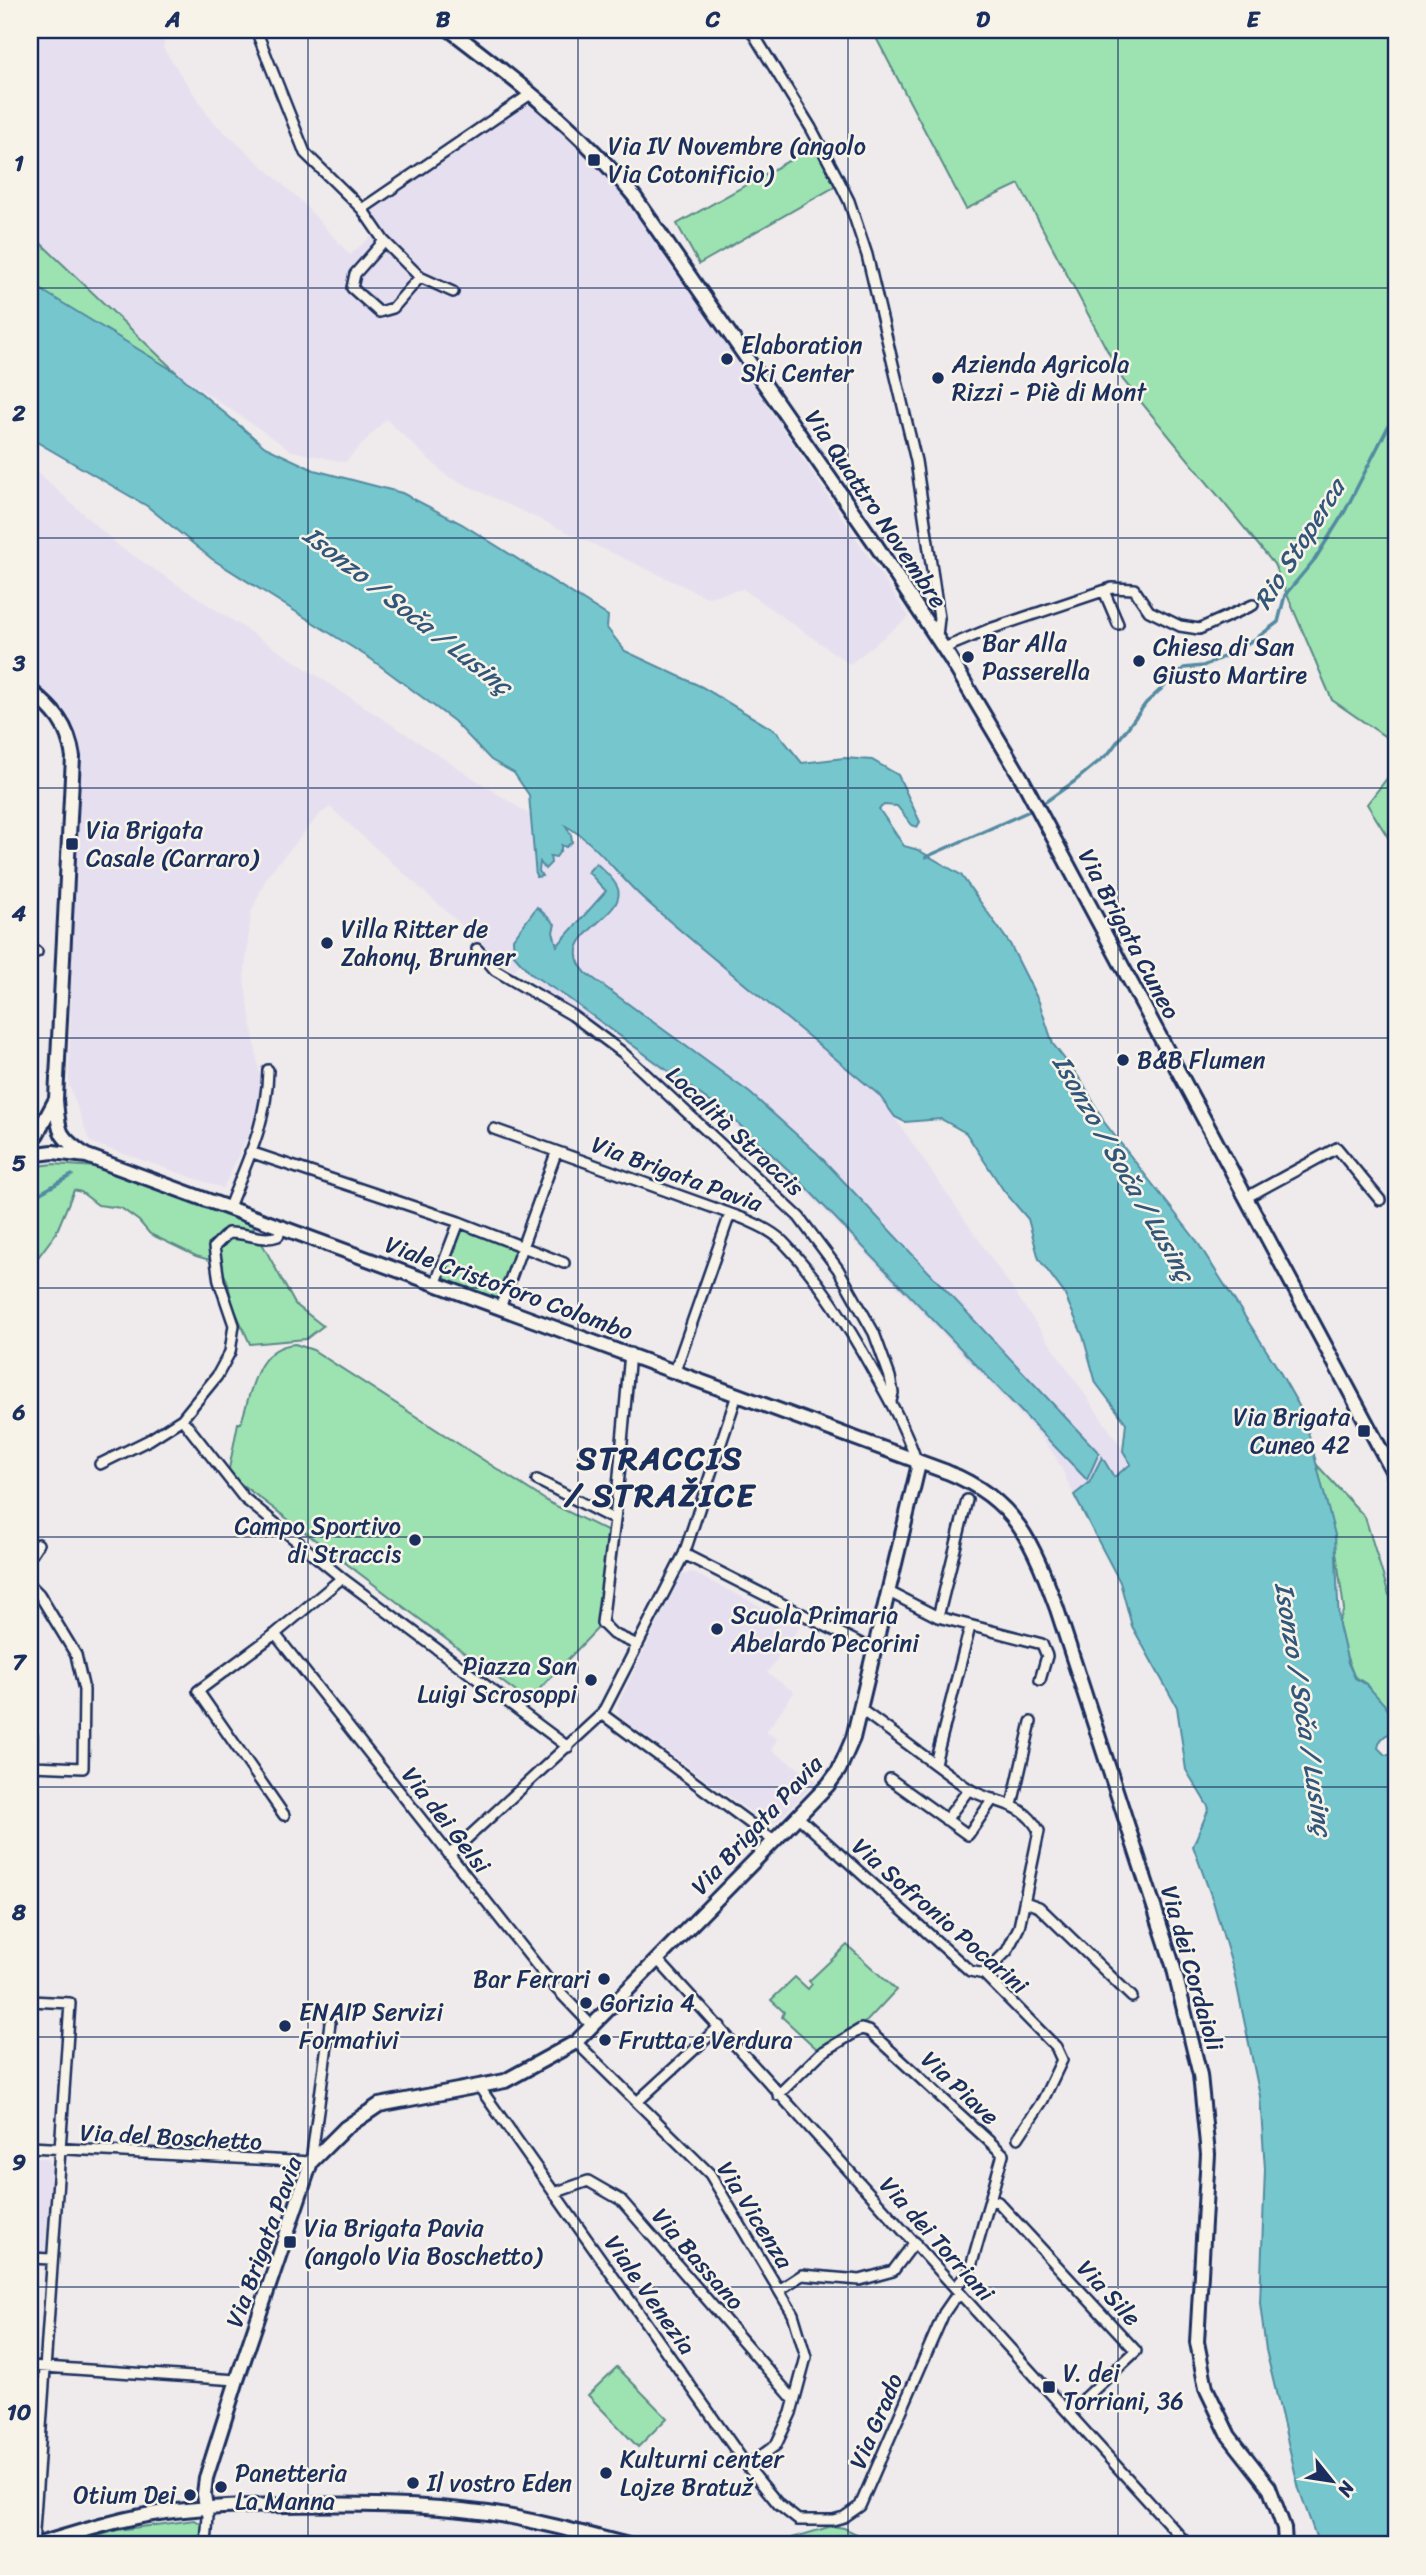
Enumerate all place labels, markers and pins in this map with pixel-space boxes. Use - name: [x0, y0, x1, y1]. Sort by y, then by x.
- place label: Via IV Novembre (angolo Via Cotonificio): [608, 125, 866, 195]
- marker: Via IV Novembre (angolo Via Cotonificio): [586, 152, 602, 168]
- place label: Elaboration Ski Center: [741, 324, 862, 394]
- place label: Azienda Agricola Rizzi - Piè di Mont: [951, 343, 1147, 413]
- marker: Elaboration Ski Center: [719, 351, 735, 367]
- marker: Azienda Agricola Rizzi - Piè di Mont: [930, 370, 946, 386]
- place label: Bar Alla Passerella: [982, 622, 1090, 692]
- place label: Chiesa di San Giusto Martire: [1153, 626, 1308, 696]
- marker: Bar Alla Passerella: [960, 649, 976, 665]
- marker: Chiesa di San Giusto Martire: [1131, 653, 1147, 669]
- place label: Via Brigata Casale (Carraro): [86, 809, 260, 879]
- marker: Via Brigata Casale (Carraro): [64, 836, 80, 852]
- place label: Villa Ritter de Zahony, Brunner: [341, 908, 517, 978]
- marker: Villa Ritter de Zahony, Brunner: [319, 935, 335, 951]
- place label: B&B Flumen: [1137, 1039, 1266, 1081]
- marker: B&B Flumen: [1115, 1052, 1131, 1068]
- place label: Via Brigata Cuneo 42: [1233, 1396, 1351, 1466]
- marker: Via Brigata Cuneo 42: [1356, 1423, 1372, 1439]
- place label: Campo Sportivo di Straccis: [235, 1505, 401, 1575]
- marker: Campo Sportivo di Straccis: [407, 1532, 423, 1548]
- place label: Scuola Primaria Abelardo Pecorini: [730, 1594, 920, 1664]
- marker: Scuola Primaria Abelardo Pecorini: [709, 1621, 725, 1637]
- place label: Piazza San Luigi Scrosoppi: [417, 1645, 577, 1715]
- marker: Piazza San Luigi Scrosoppi: [583, 1672, 599, 1688]
- place label: Bar Ferrari: [473, 1958, 591, 2000]
- marker: Bar Ferrari: [596, 1971, 612, 1987]
- place label: Gorizia 4: [600, 1982, 695, 2024]
- place label: ENAIP Servizi Formativi: [299, 1991, 443, 2061]
- marker: Gorizia 4: [578, 1995, 594, 2011]
- marker: ENAIP Servizi Formativi: [277, 2018, 293, 2034]
- place label: Frutta e Verdura: [619, 2019, 793, 2061]
- marker: Frutta e Verdura: [597, 2032, 613, 2048]
- place label: Via Brigata Pavia (angolo Via Boschetto): [304, 2207, 543, 2277]
- marker: Via Brigata Pavia (angolo Via Boschetto): [282, 2234, 298, 2250]
- place label: V. dei Torriani, 36: [1063, 2352, 1184, 2422]
- marker: V. dei Torriani, 36: [1041, 2379, 1057, 2395]
- place label: Kulturni center Lojze Bratuž: [620, 2438, 785, 2508]
- place label: Panetteria La Manna: [235, 2452, 348, 2522]
- place label: Il vostro Eden: [426, 2462, 572, 2504]
- marker: Kulturni center Lojze Bratuž: [598, 2465, 614, 2481]
- place label: Otium Dei: [73, 2474, 177, 2516]
- marker: Il vostro Eden: [405, 2475, 421, 2491]
- marker: Panetteria La Manna: [213, 2479, 229, 2495]
- marker: Otium Dei: [182, 2487, 198, 2503]

